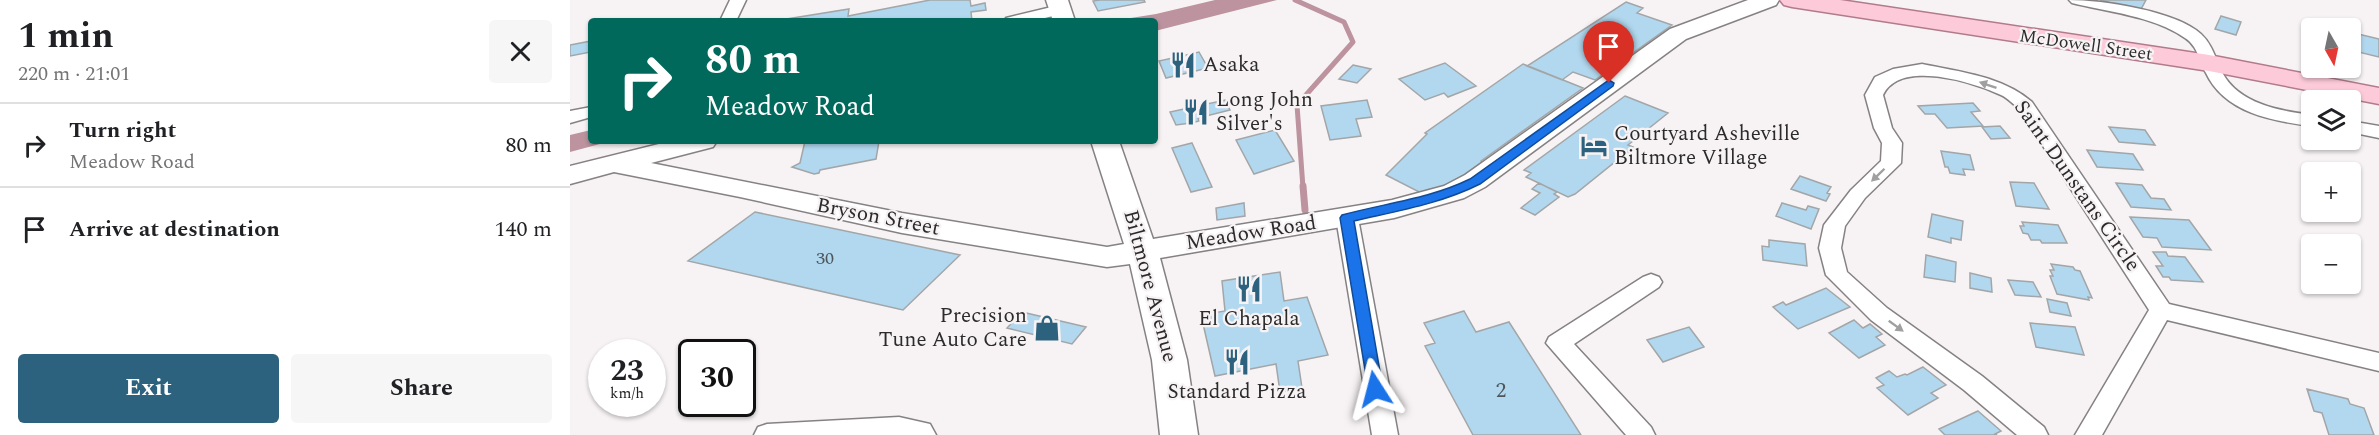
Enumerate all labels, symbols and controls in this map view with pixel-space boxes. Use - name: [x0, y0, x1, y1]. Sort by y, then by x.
- text: 1 min: [18, 9, 114, 64]
- north arrow: [2301, 18, 2361, 78]
- map controls: [2301, 18, 2361, 294]
- button: close: [489, 20, 552, 83]
- pin: [1583, 21, 1634, 83]
- street label: McDowell Street: [2018, 22, 2154, 68]
- text: 80 m: [705, 29, 800, 92]
- icon: arrive: [1592, 30, 1625, 63]
- icon: right: [606, 42, 684, 120]
- place label: Asaka: [1203, 49, 1260, 81]
- restaurant icon: Asaka: [1168, 50, 1198, 80]
- text: 220 m · 21:01: [18, 59, 130, 89]
- one-way arrow: [1979, 79, 1997, 89]
- place label: Long John Silver's: [1216, 84, 1313, 140]
- text: Meadow Road: [705, 86, 875, 128]
- button: layers: [2301, 90, 2361, 150]
- street label: Saint Dunstans Circle: [2006, 94, 2148, 278]
- restaurant icon: Long John Silver's: [1181, 97, 1211, 127]
- text: Turn right: [69, 114, 176, 147]
- place label: Courtyard Asheville Biltmore Village: [1614, 118, 1800, 174]
- icon: right: [18, 129, 51, 162]
- text: 80 m: [506, 129, 552, 162]
- hotel icon: Courtyard Asheville Biltmore Village: [1579, 131, 1609, 161]
- text: Meadow Road: [69, 147, 195, 177]
- button: +: [2301, 162, 2361, 222]
- one-way arrow: [1870, 168, 1885, 182]
- street label: Bryson Street: [813, 189, 943, 245]
- street label: Biltmore Avenue: [1114, 206, 1186, 366]
- street label: Meadow Road: [1183, 207, 1319, 259]
- icon: arrive: [18, 213, 51, 246]
- text: Arrive at destination: [69, 213, 280, 246]
- text: 140 m: [495, 213, 552, 246]
- button: −: [2301, 234, 2361, 294]
- house number: 30: [816, 245, 834, 272]
- restaurant icon: El Chapala: [1234, 274, 1264, 304]
- place label: Precision Tune Auto Care: [878, 300, 1027, 356]
- place label: El Chapala: [1198, 303, 1300, 335]
- shop icon: Precision Tune Auto Care: [1032, 313, 1062, 343]
- one-way arrow: [1888, 320, 1903, 332]
- speed limit sign: 30: [678, 339, 756, 417]
- restaurant icon: Standard Pizza: [1222, 347, 1252, 377]
- text: 23: [610, 348, 644, 394]
- button: Exit: [18, 354, 279, 423]
- button: Share: [291, 354, 552, 423]
- position arrow: [1343, 357, 1407, 421]
- house number: 2: [1496, 375, 1506, 407]
- place label: Standard Pizza: [1167, 376, 1307, 408]
- text: km/h: [610, 382, 644, 405]

